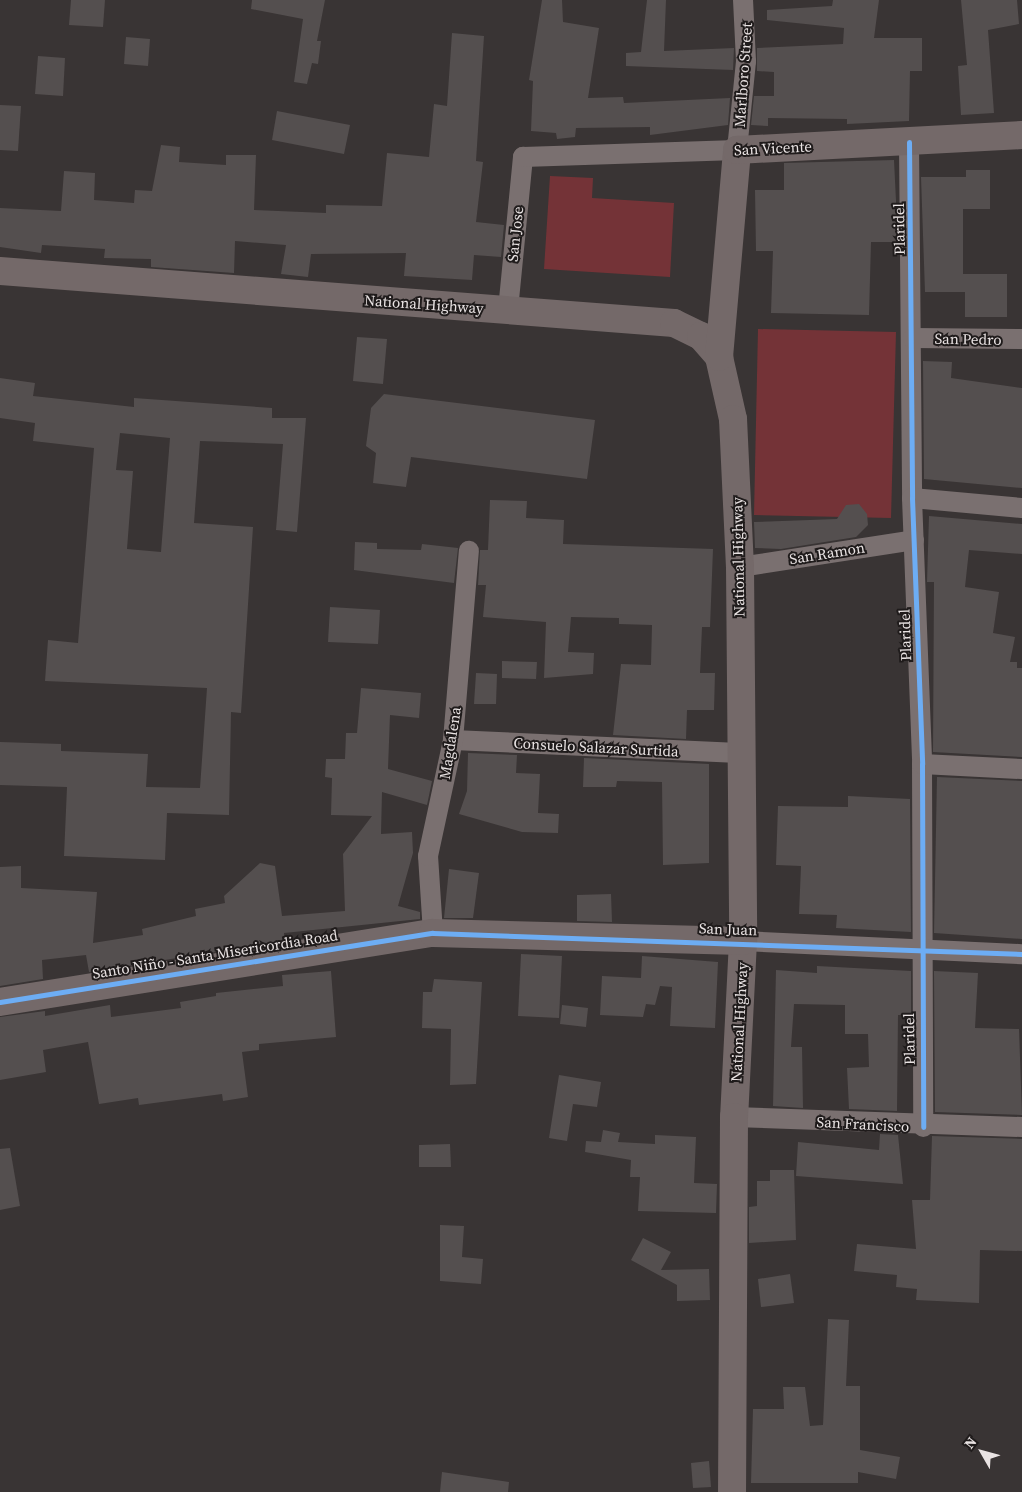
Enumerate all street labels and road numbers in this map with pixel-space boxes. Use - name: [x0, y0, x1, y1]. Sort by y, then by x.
- street label: Marlboro Street: [730, 22, 756, 128]
- street label: San Vicente: [733, 137, 813, 159]
- street label: Plaridel: [890, 203, 908, 255]
- street label: San Jose: [503, 205, 527, 263]
- street label: National Highway: [364, 291, 484, 317]
- street label: San Pedro: [934, 329, 1002, 349]
- street label: National Highway: [728, 497, 748, 617]
- street label: San Ramon: [788, 538, 866, 568]
- street label: Plaridel: [895, 609, 915, 661]
- street label: Magdalena: [435, 705, 465, 781]
- street label: Consuelo Salazar Surtida: [513, 734, 679, 760]
- street label: San Juan: [699, 919, 757, 939]
- street label: Santo Niño - Santa Misericordia Road: [91, 926, 339, 982]
- street label: National Highway: [727, 962, 751, 1082]
- street label: Plaridel: [900, 1013, 918, 1065]
- street label: San Francisco: [816, 1113, 910, 1135]

